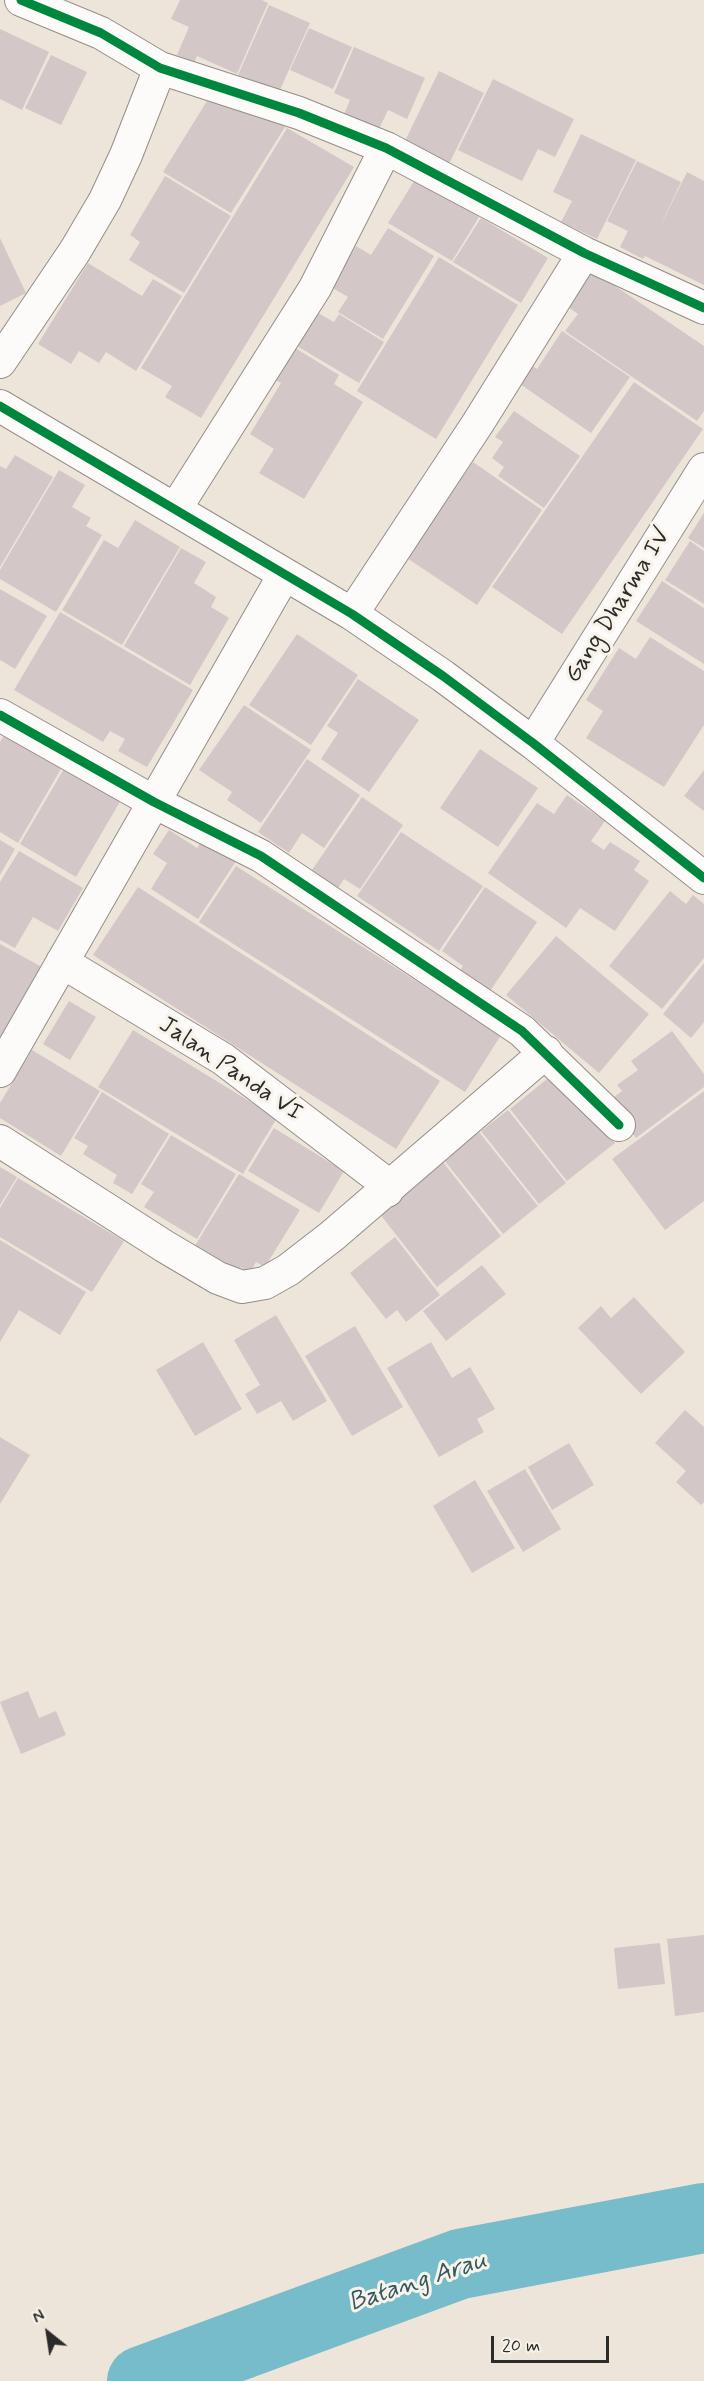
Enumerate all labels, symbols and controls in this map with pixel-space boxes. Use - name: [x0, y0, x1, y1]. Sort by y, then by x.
- street label: Gang Dharma IV: [560, 523, 678, 689]
- street label: Jalan Panda VI: [153, 1011, 307, 1129]
- water label: Batang Arau: [345, 2246, 491, 2320]
- north arrow: [18, 2303, 78, 2363]
- text: N: [29, 2305, 49, 2329]
- scale bar: [494, 2324, 612, 2362]
- text: 20 m: [502, 2334, 540, 2358]

